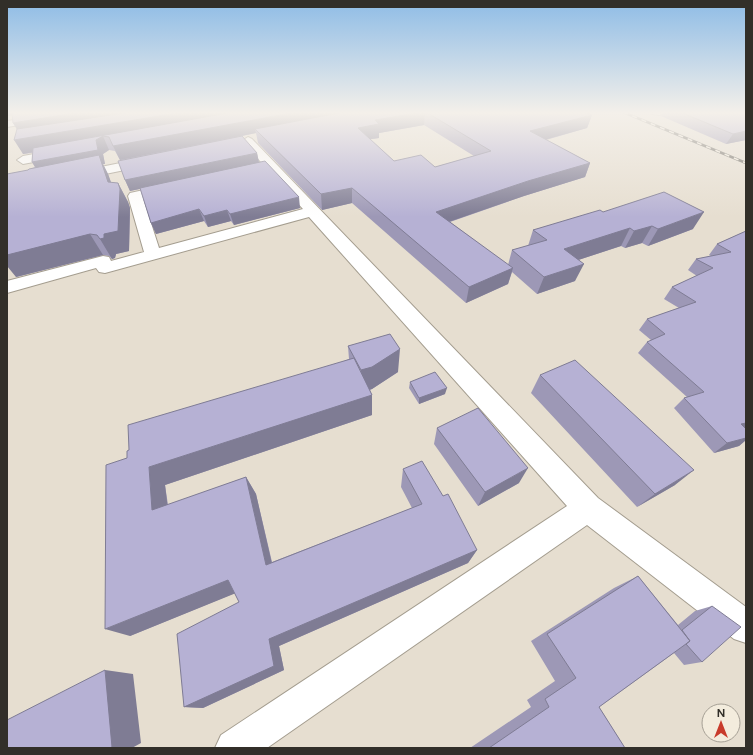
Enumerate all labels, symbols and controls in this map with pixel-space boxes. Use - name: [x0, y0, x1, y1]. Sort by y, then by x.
- north arrow: [701, 703, 741, 743]
- text: N: [717, 707, 725, 720]

